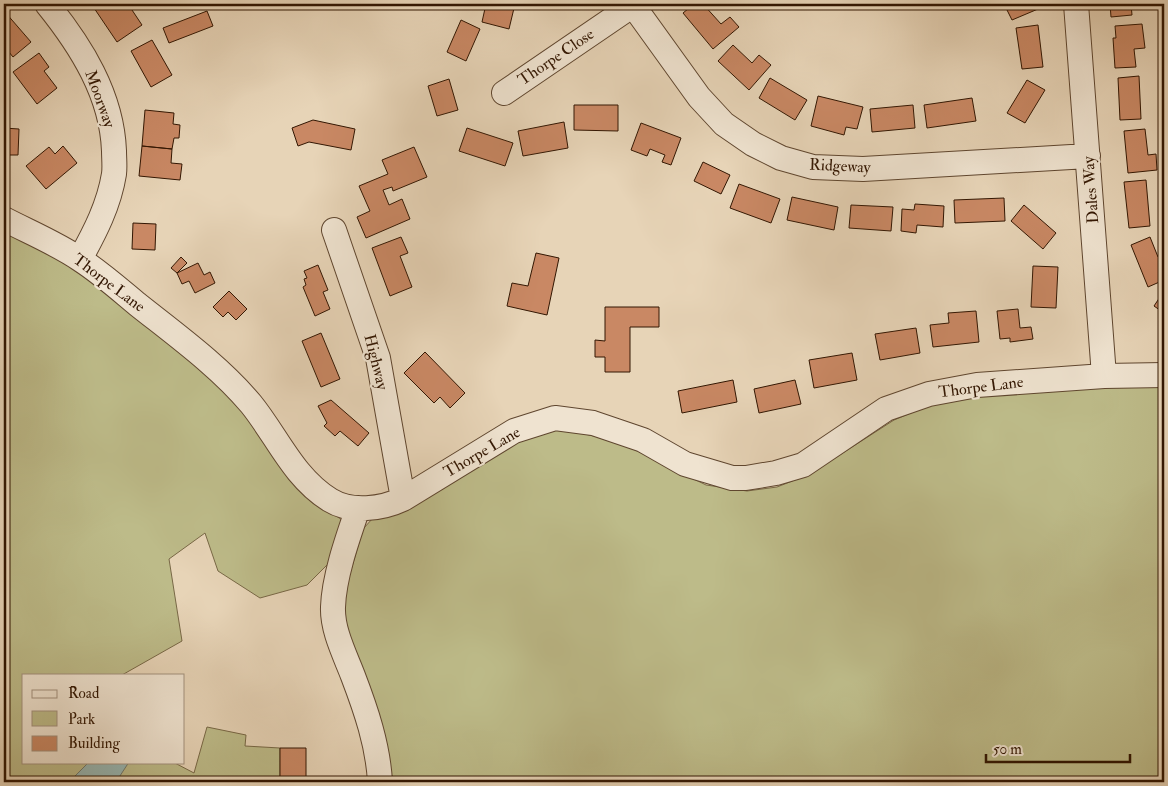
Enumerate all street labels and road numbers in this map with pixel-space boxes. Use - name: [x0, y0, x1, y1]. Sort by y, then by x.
- street label: Thorpe Close: [514, 24, 599, 91]
- street label: Moorway: [80, 67, 120, 131]
- street label: Ridgeway: [809, 154, 872, 178]
- street label: Dales Way: [1079, 155, 1103, 224]
- street label: Thorpe Lane: [68, 249, 149, 318]
- street label: Highway: [359, 332, 393, 393]
- street label: Thorpe Lane: [938, 372, 1025, 403]
- street label: Thorpe Lane: [440, 422, 525, 483]

